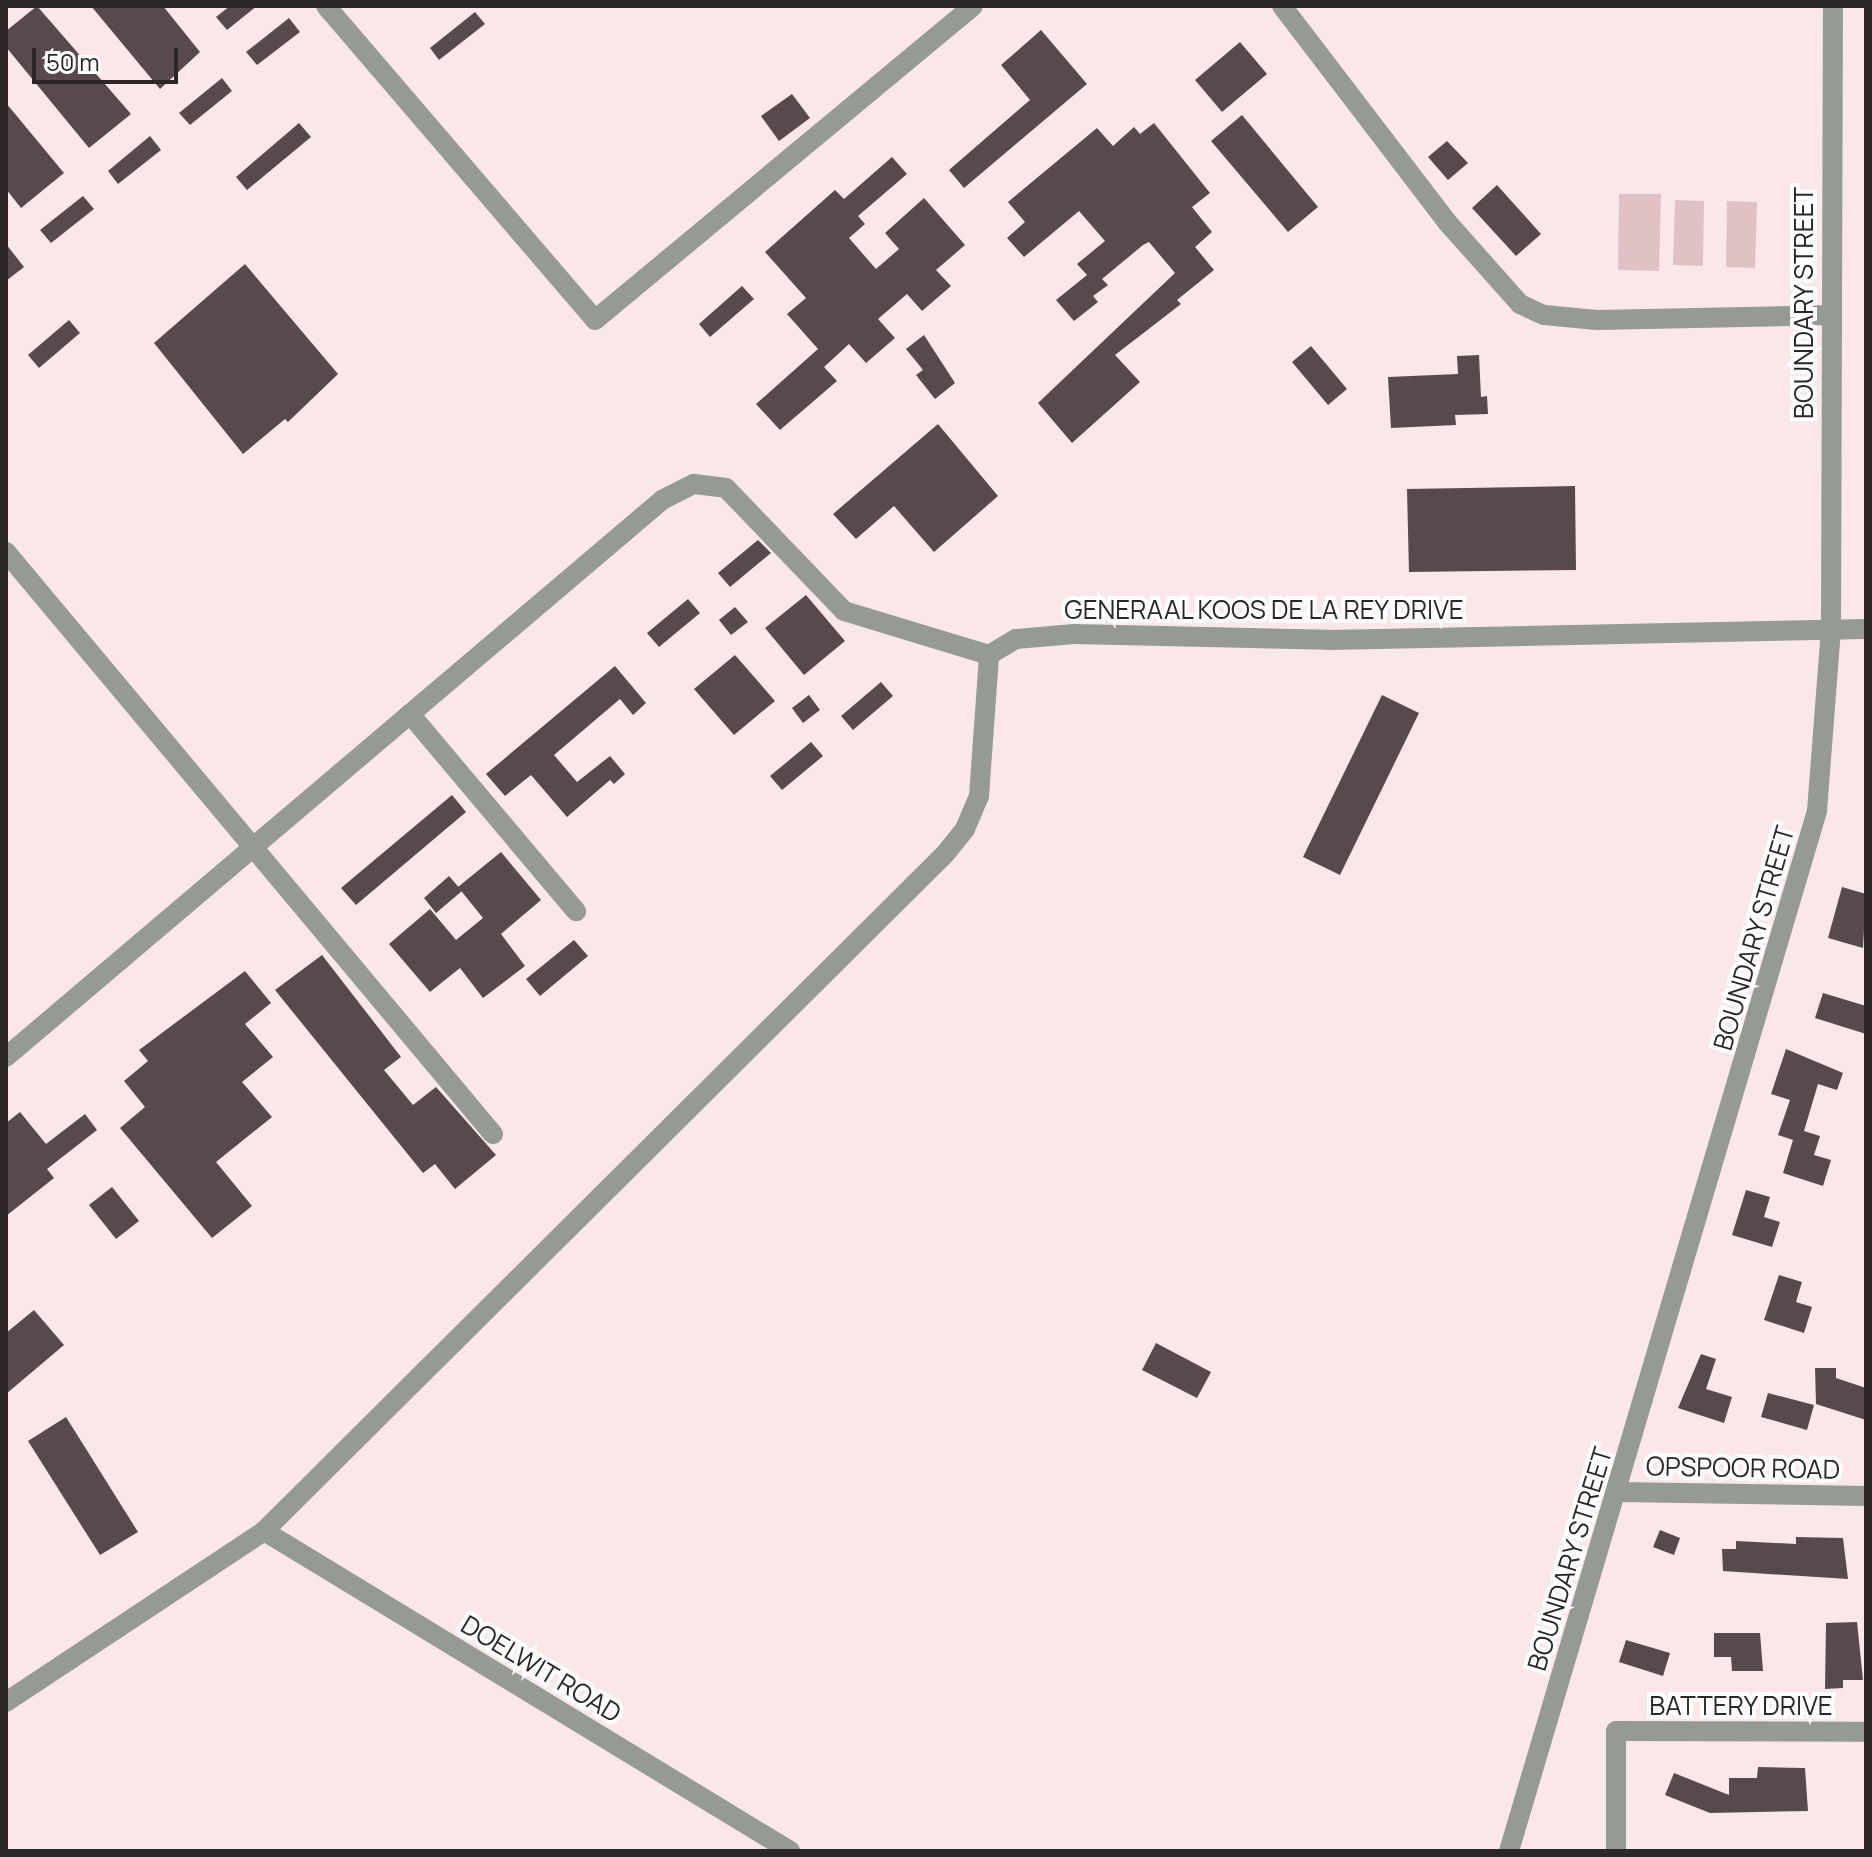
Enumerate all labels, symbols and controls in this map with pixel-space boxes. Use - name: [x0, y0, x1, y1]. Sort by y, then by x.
- scale bar: [36, 32, 182, 82]
- text: 50 m: [46, 45, 100, 78]
- street label: BOUNDARY STREET: [1788, 186, 1820, 420]
- street label: GENERAAL KOOS DE LA REY DRIVE: [1063, 594, 1465, 626]
- street label: BOUNDARY STREET: [1707, 822, 1801, 1054]
- street label: BOUNDARY STREET: [1521, 1443, 1619, 1675]
- street label: OPSPOOR ROAD: [1646, 1451, 1840, 1485]
- street label: DOELWIT ROAD: [455, 1609, 627, 1729]
- street label: BATTERY DRIVE: [1649, 1690, 1833, 1722]

